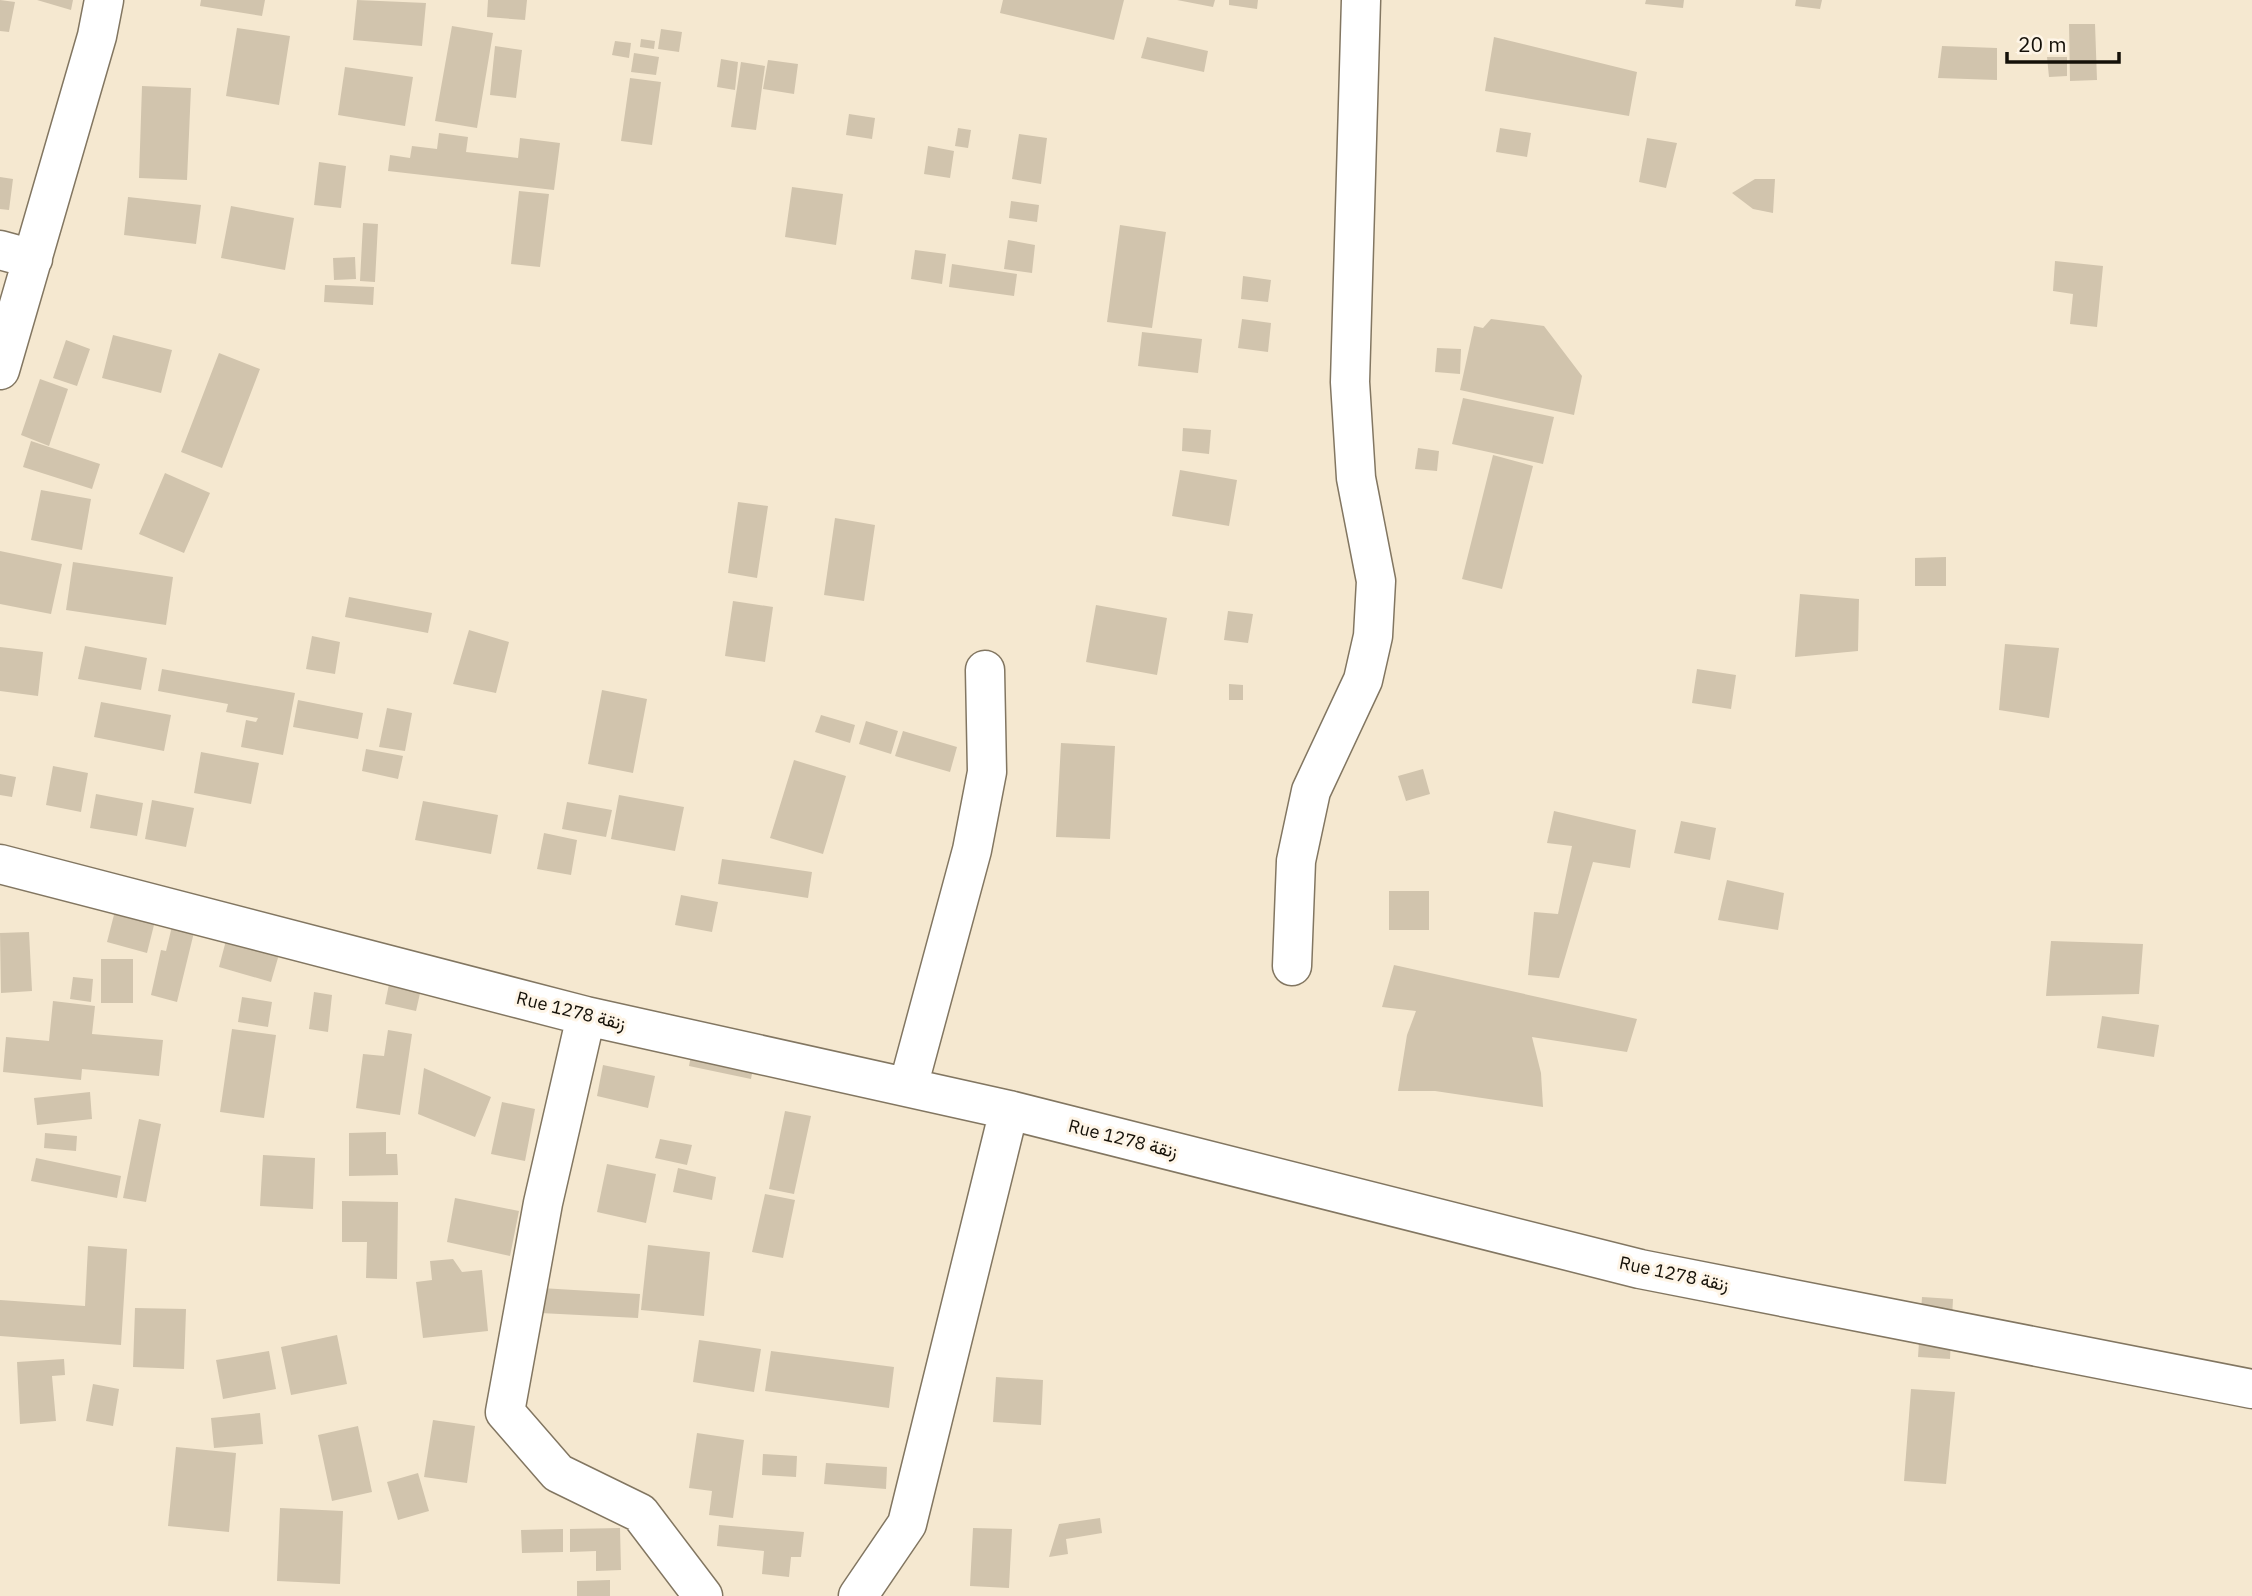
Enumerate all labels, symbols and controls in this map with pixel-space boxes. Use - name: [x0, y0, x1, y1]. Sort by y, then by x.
- scale bar: [2007, 21, 2119, 65]
- text: 20 m: [2018, 30, 2067, 58]
- street label: Rue 1278 زنقة: [514, 986, 628, 1035]
- street label: Rue 1278 زنقة: [1066, 1114, 1180, 1163]
- street label: Rue 1278 زنقة: [1617, 1251, 1731, 1296]

